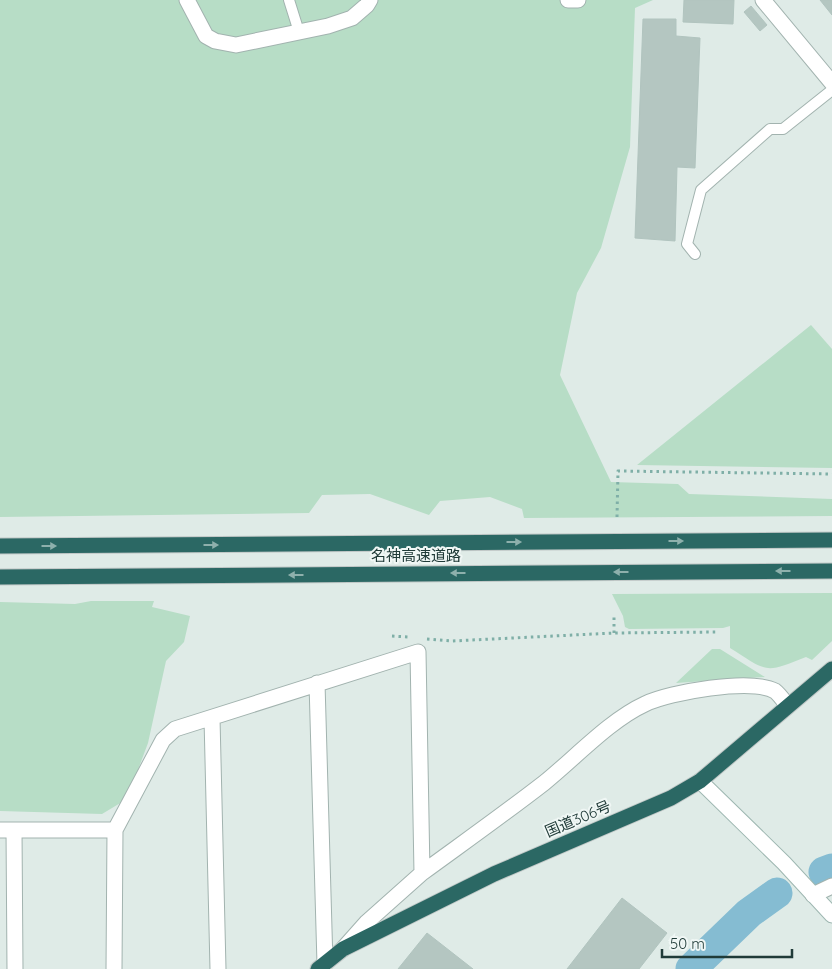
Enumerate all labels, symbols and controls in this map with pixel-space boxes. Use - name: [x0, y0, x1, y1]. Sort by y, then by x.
- one-way arrow: [668, 537, 684, 545]
- one-way arrow: [506, 538, 522, 546]
- one-way arrow: [203, 541, 219, 549]
- one-way arrow: [41, 542, 57, 550]
- street label: 名神高速道路: [371, 546, 461, 565]
- one-way arrow: [775, 567, 791, 575]
- one-way arrow: [613, 568, 629, 576]
- one-way arrow: [450, 569, 466, 577]
- one-way arrow: [288, 571, 304, 579]
- street label: 国道306号: [542, 796, 614, 841]
- scale bar: [662, 926, 792, 958]
- text: 50 m: [670, 934, 705, 953]

